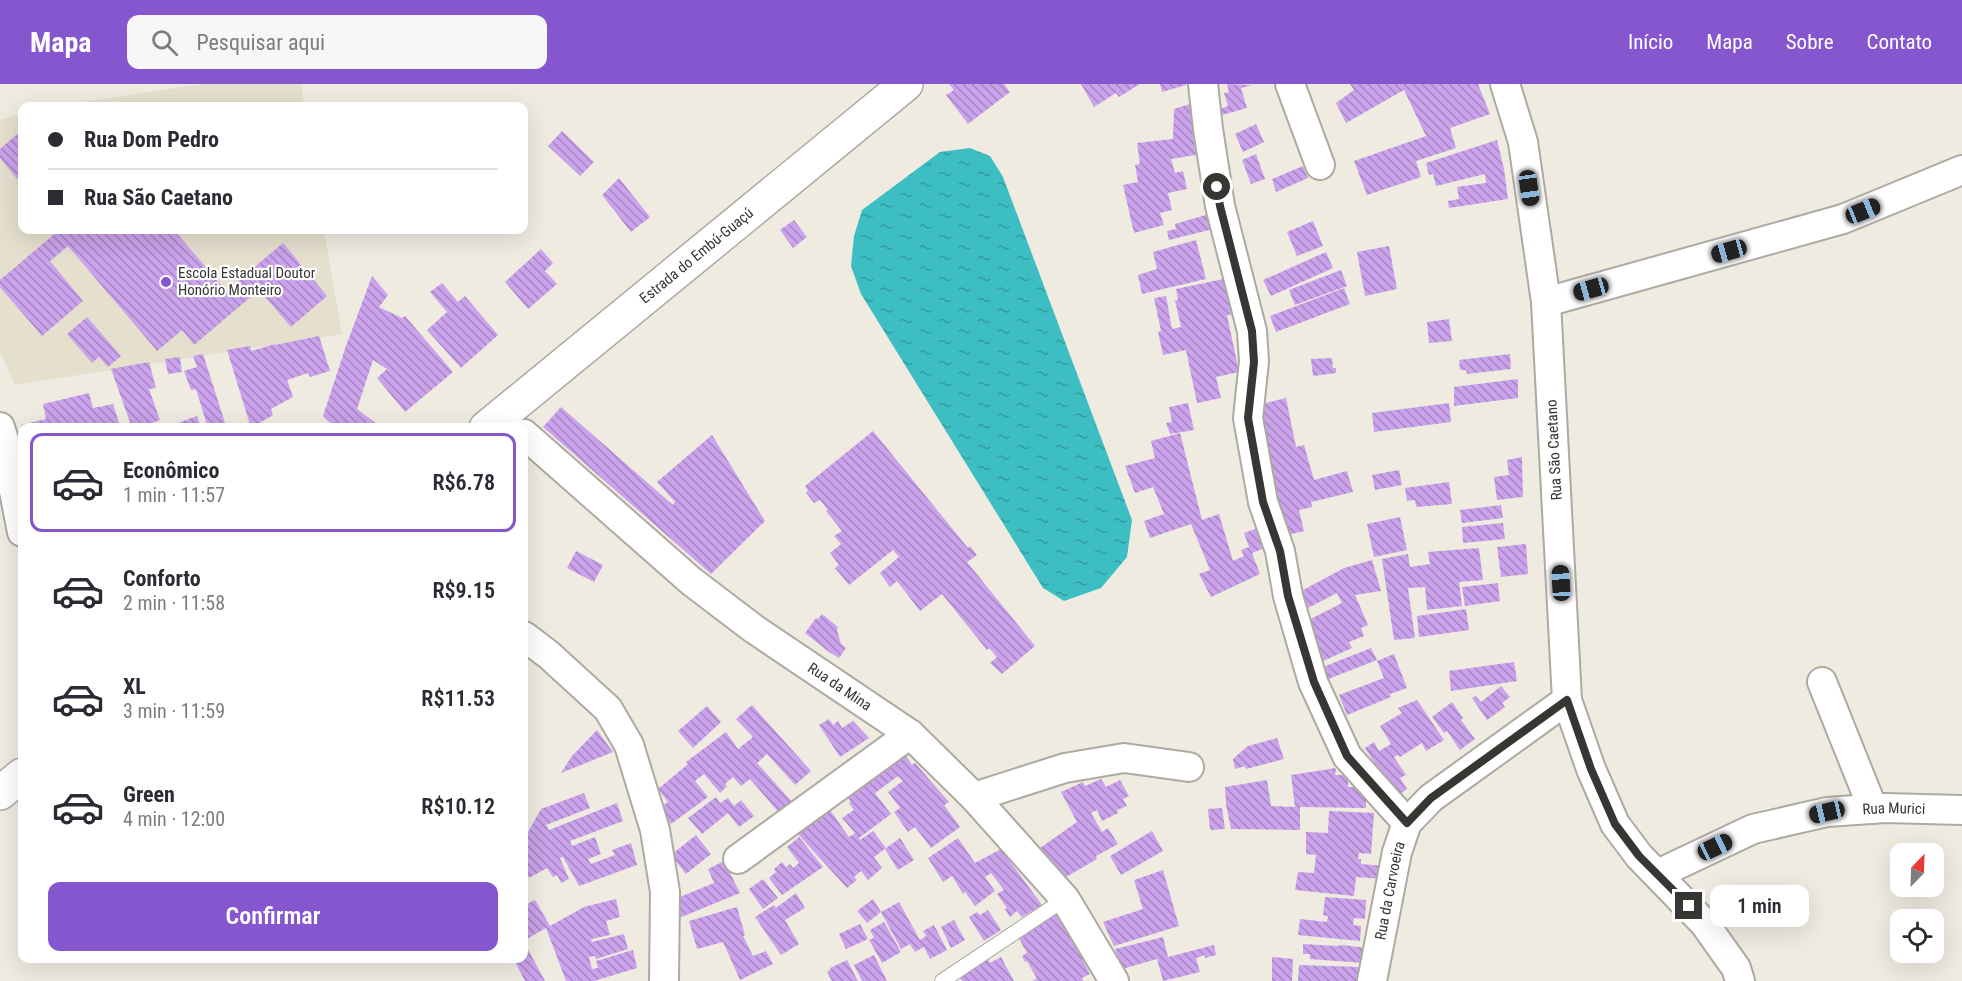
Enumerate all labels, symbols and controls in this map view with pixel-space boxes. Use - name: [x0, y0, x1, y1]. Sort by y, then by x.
- search box: [127, 15, 547, 69]
- text: Mapa: [30, 26, 91, 59]
- icon: search: [148, 26, 181, 59]
- text: Pesquisar aqui: [196, 30, 325, 55]
- text: Início: [1628, 30, 1673, 54]
- text: Mapa: [1706, 30, 1753, 54]
- text: Sobre: [1786, 30, 1834, 54]
- text: Contato: [1867, 30, 1932, 54]
- text: Rua Dom Pedro: [84, 127, 219, 152]
- car: [1518, 169, 1540, 207]
- route start: [1203, 173, 1230, 200]
- text: Rua São Caetano: [84, 185, 233, 210]
- car: [1843, 196, 1883, 226]
- street label: Estrada do Embú-Guaçú: [636, 204, 757, 307]
- car: [1709, 237, 1749, 265]
- place label: Escola Estadual Doutor Honório Monteiro: [178, 264, 316, 299]
- marker: Escola Estadual Doutor Honório Monteiro: [159, 275, 173, 289]
- car: [1571, 275, 1611, 303]
- street label: Rua São Caetano: [1542, 399, 1566, 501]
- icon: car: [51, 456, 105, 510]
- text: Econômico: [123, 458, 219, 483]
- text: R$6.78: [432, 470, 495, 495]
- text: 1 min · 11:57: [123, 483, 225, 507]
- icon: car: [51, 564, 105, 618]
- car: [1551, 565, 1571, 601]
- text: Conforto: [123, 566, 201, 591]
- text: R$9.15: [432, 578, 495, 603]
- text: 2 min · 11:58: [123, 591, 225, 615]
- street label: Rua da Mina: [804, 659, 875, 715]
- icon: car: [51, 672, 105, 726]
- text: XL: [123, 674, 146, 699]
- text: R$11.53: [421, 686, 495, 711]
- text: 3 min · 11:59: [123, 699, 225, 723]
- icon: car: [51, 780, 105, 834]
- text: Green: [123, 782, 175, 807]
- text: R$10.12: [421, 794, 495, 819]
- car: [1807, 799, 1847, 825]
- street label: Rua Murici: [1862, 799, 1925, 819]
- text: 4 min · 12:00: [123, 807, 225, 831]
- car: [1695, 831, 1735, 863]
- street label: Rua da Carvoeira: [1371, 839, 1409, 942]
- north arrow: [1890, 843, 1944, 897]
- map controls: [1890, 843, 1944, 963]
- button: Confirmar: [48, 882, 498, 951]
- callout: 1 min: [1710, 885, 1809, 927]
- route end: [1675, 892, 1702, 919]
- text: 1 min: [1737, 894, 1782, 918]
- button: locate: [1890, 909, 1944, 963]

